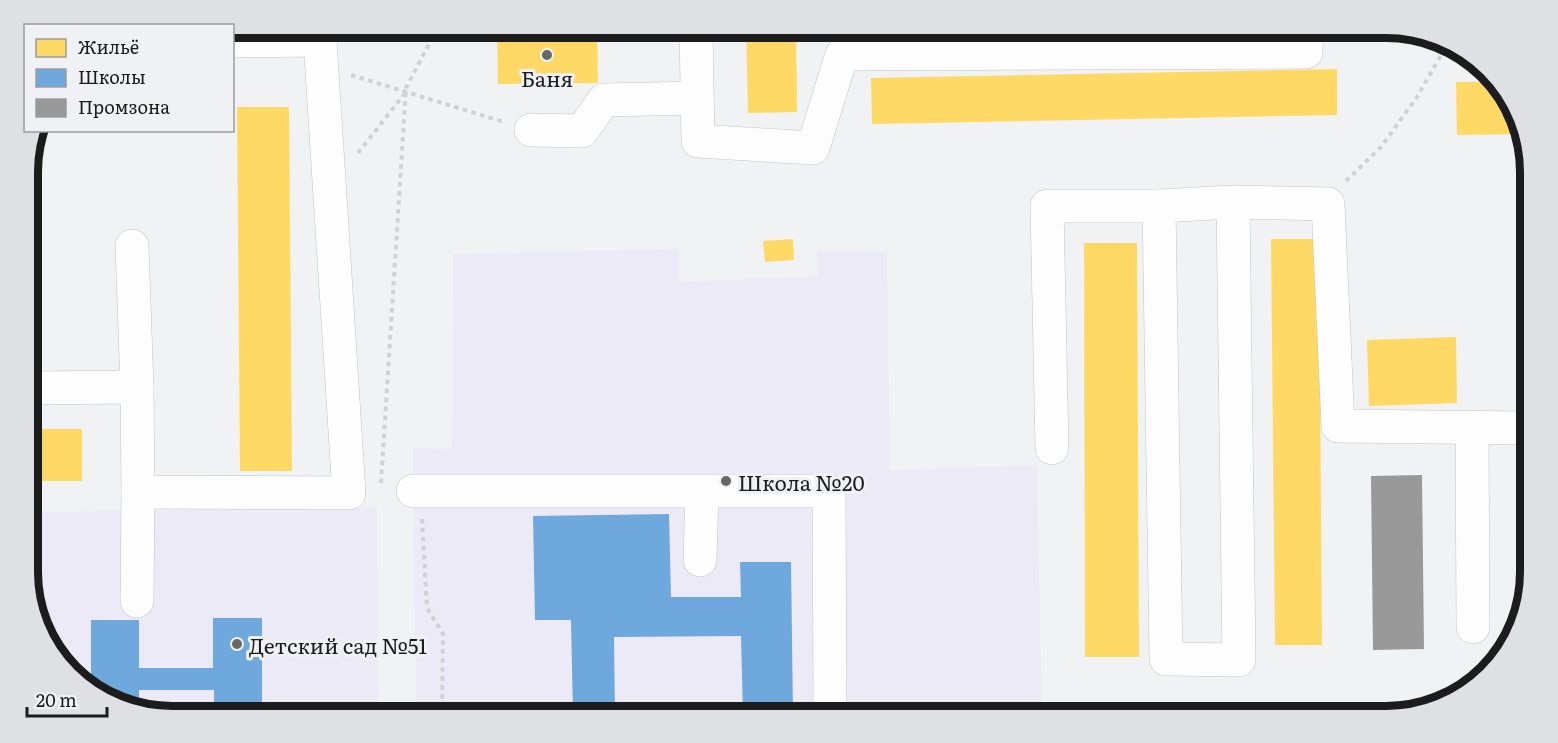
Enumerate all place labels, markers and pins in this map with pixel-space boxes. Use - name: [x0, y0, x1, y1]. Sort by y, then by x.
- marker: Баня: [540, 48, 554, 62]
- place label: Баня: [521, 62, 573, 93]
- place label: Школа №20: [738, 466, 865, 497]
- marker: Школа №20: [719, 474, 733, 488]
- place label: Детский сад №51: [249, 629, 428, 660]
- marker: Детский сад №51: [230, 637, 244, 651]

